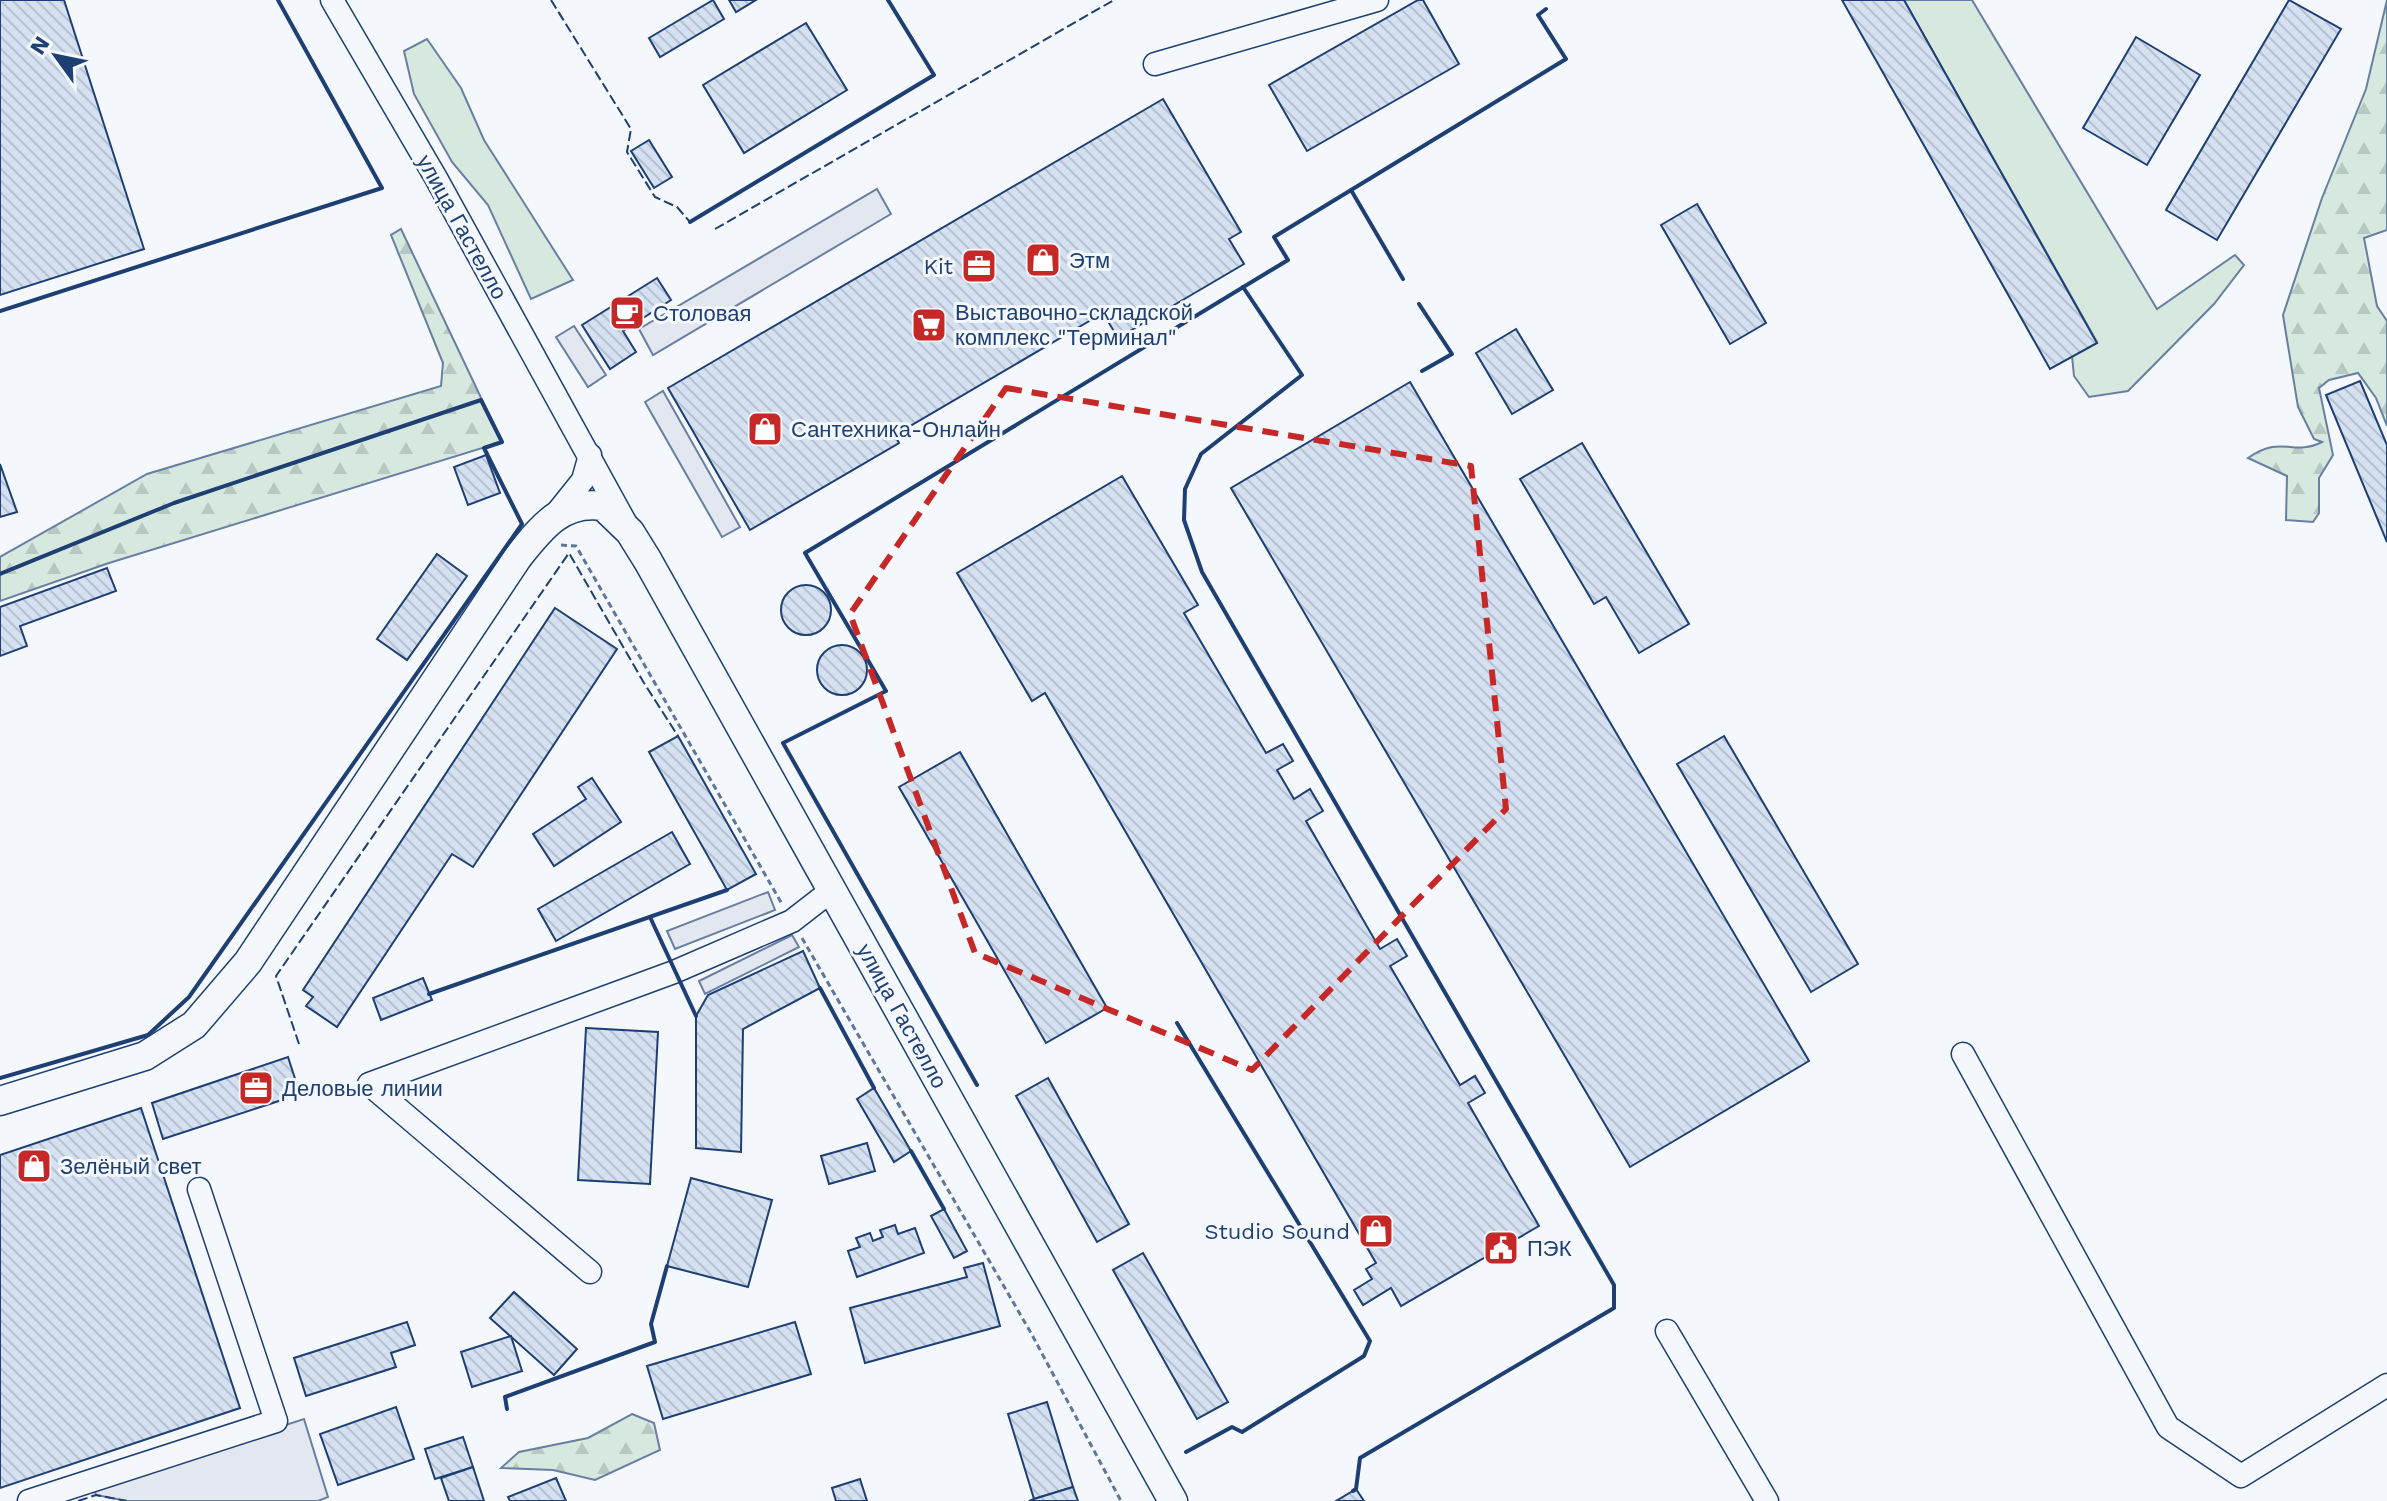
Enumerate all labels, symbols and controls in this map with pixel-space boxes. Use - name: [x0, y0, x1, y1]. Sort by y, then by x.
- north arrow: [16, 16, 96, 96]
- text: N: [25, 32, 55, 59]
- street label: улица Гастелло: [412, 150, 512, 304]
- shop icon: Этм: [1024, 241, 1062, 279]
- office icon: Kit: [960, 247, 998, 285]
- place label: Этм: [1069, 248, 1110, 273]
- place label: Kit: [923, 254, 953, 279]
- cafe icon: Столовая: [608, 294, 646, 332]
- place label: Выставочно-складской комплекс "Терминал": [955, 300, 1193, 350]
- place label: Столовая: [653, 301, 751, 326]
- supermarket icon: Выставочно-складской комплекс "Терминал": [910, 306, 948, 344]
- shop icon: Сантехника-Онлайн: [746, 410, 784, 448]
- place label: Сантехника-Онлайн: [791, 417, 1001, 442]
- street label: улица Гастелло: [852, 939, 952, 1093]
- office icon: Деловые линии: [237, 1069, 275, 1107]
- place label: Деловые линии: [282, 1076, 443, 1101]
- shop icon: Зелёный свет: [15, 1147, 53, 1185]
- place label: Зелёный свет: [60, 1154, 202, 1179]
- shop icon: Studio Sound: [1357, 1212, 1395, 1250]
- place label: Studio Sound: [1204, 1219, 1350, 1244]
- public building icon: ПЭК: [1482, 1229, 1520, 1267]
- place label: ПЭК: [1527, 1236, 1572, 1261]

